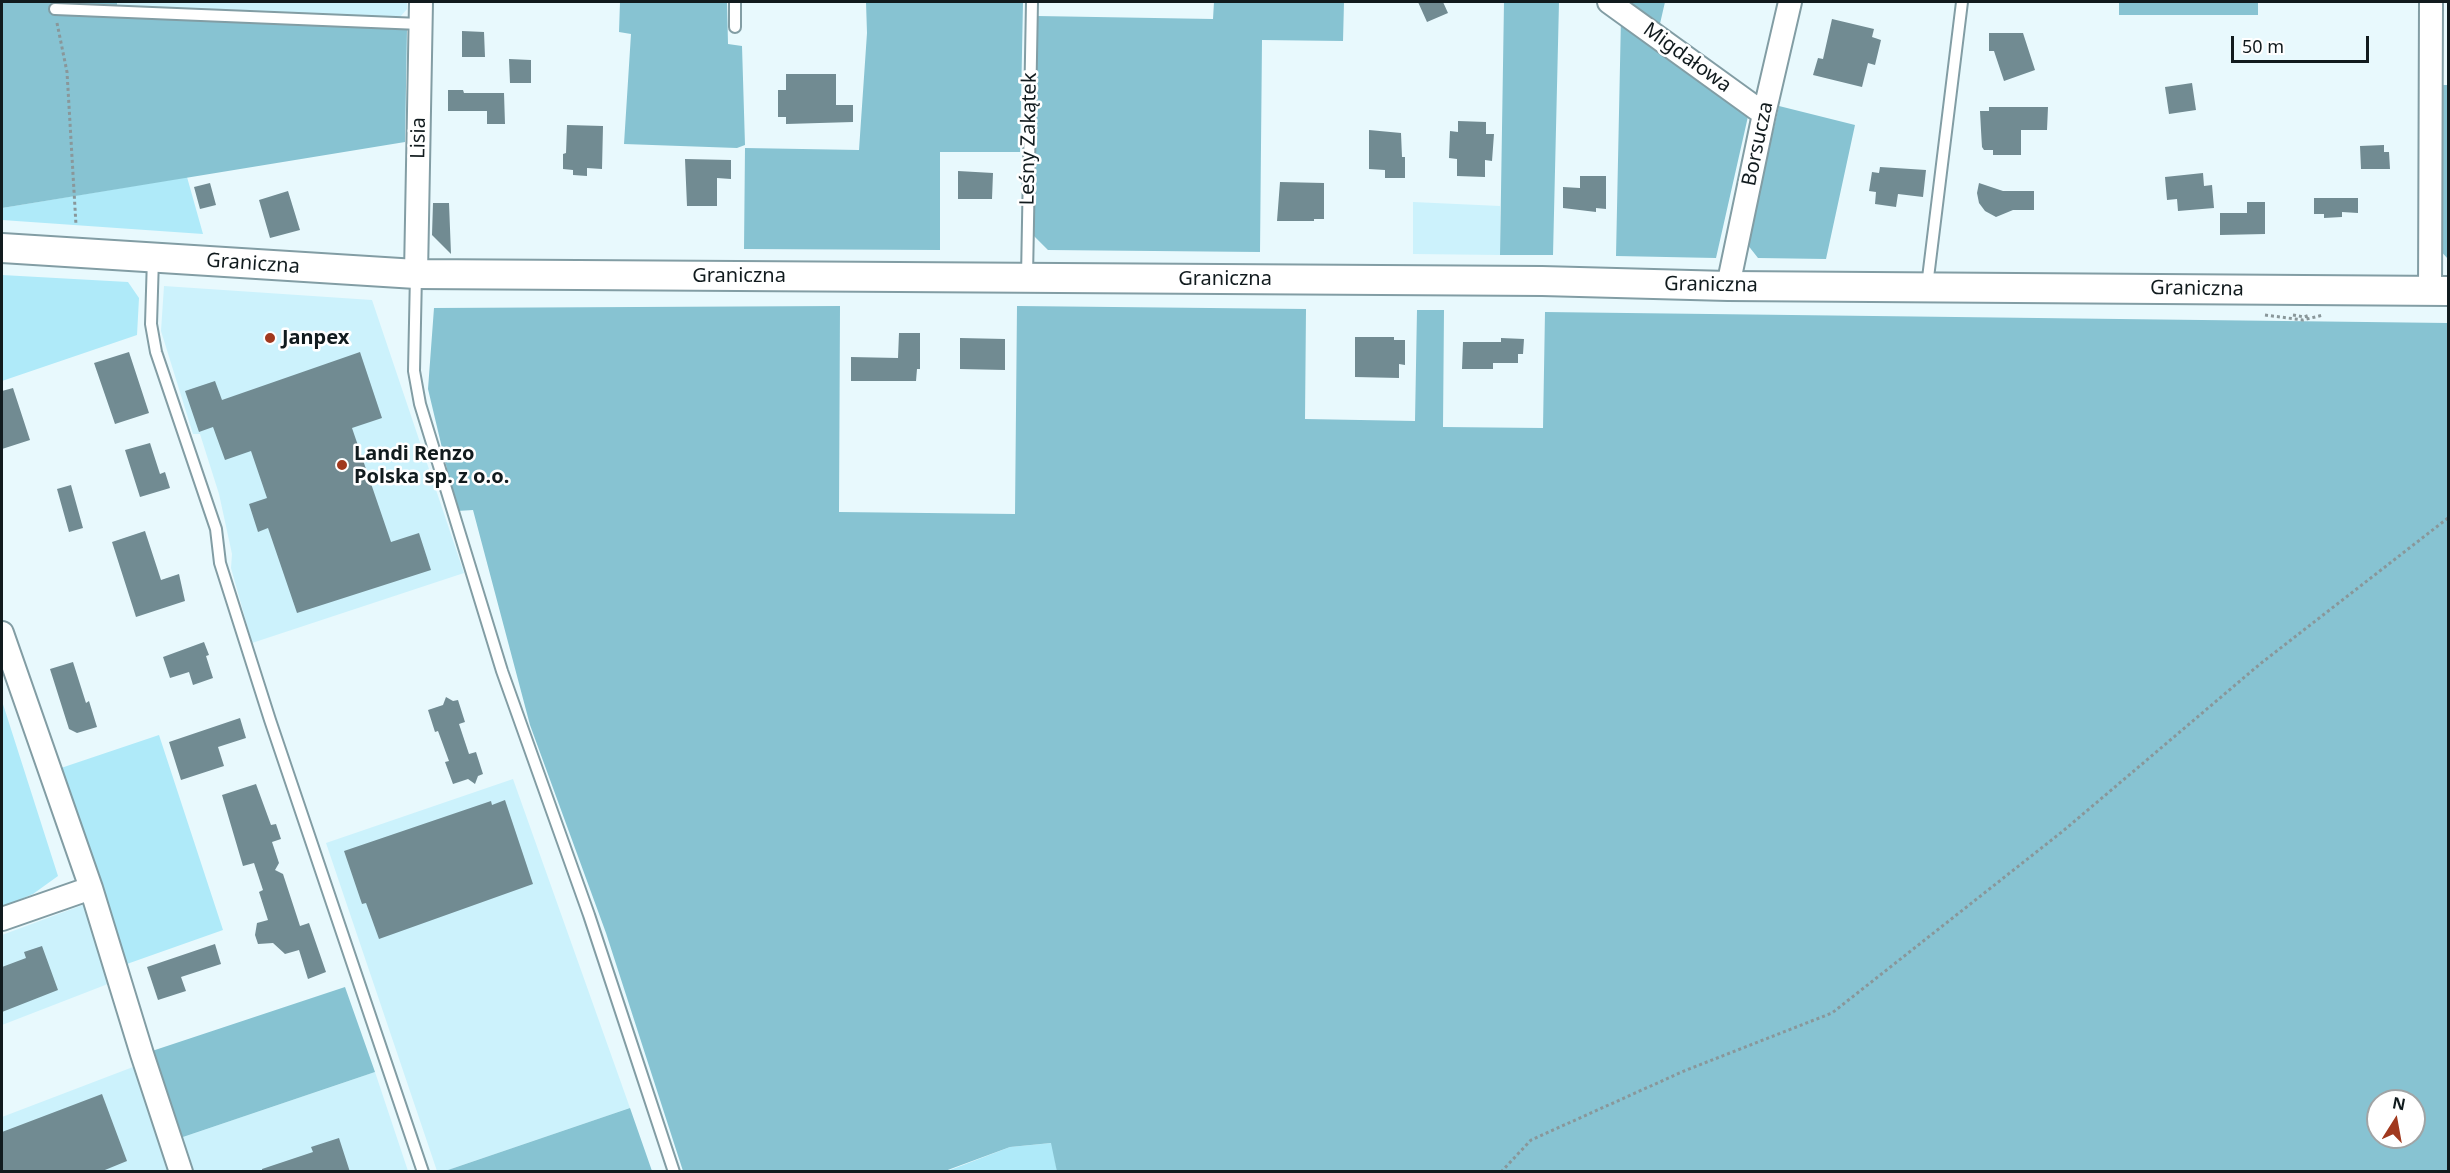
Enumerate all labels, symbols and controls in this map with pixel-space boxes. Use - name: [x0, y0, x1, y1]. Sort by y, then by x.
- street label: Migdałowa: [1638, 18, 1736, 98]
- scale bar: [2234, 24, 2372, 62]
- text: 50 m: [2242, 34, 2284, 58]
- street label: Leśny Zakątek: [1016, 72, 1042, 206]
- street label: Borsucza: [1737, 100, 1779, 188]
- street label: Lisia: [407, 117, 431, 159]
- street label: Graniczna: [205, 249, 301, 279]
- street label: Graniczna: [692, 264, 786, 288]
- street label: Graniczna: [1178, 267, 1272, 291]
- street label: Graniczna: [1664, 272, 1758, 298]
- street label: Graniczna: [2150, 276, 2244, 302]
- place label: Janpex: [282, 326, 349, 350]
- marker: Janpex: [263, 331, 277, 345]
- place label: Landi Renzo Polska sp. z o.o.: [354, 442, 509, 489]
- marker: Landi Renzo Polska sp. z o.o.: [335, 458, 349, 472]
- north arrow: [2366, 1089, 2426, 1149]
- text: N: [2391, 1091, 2408, 1115]

